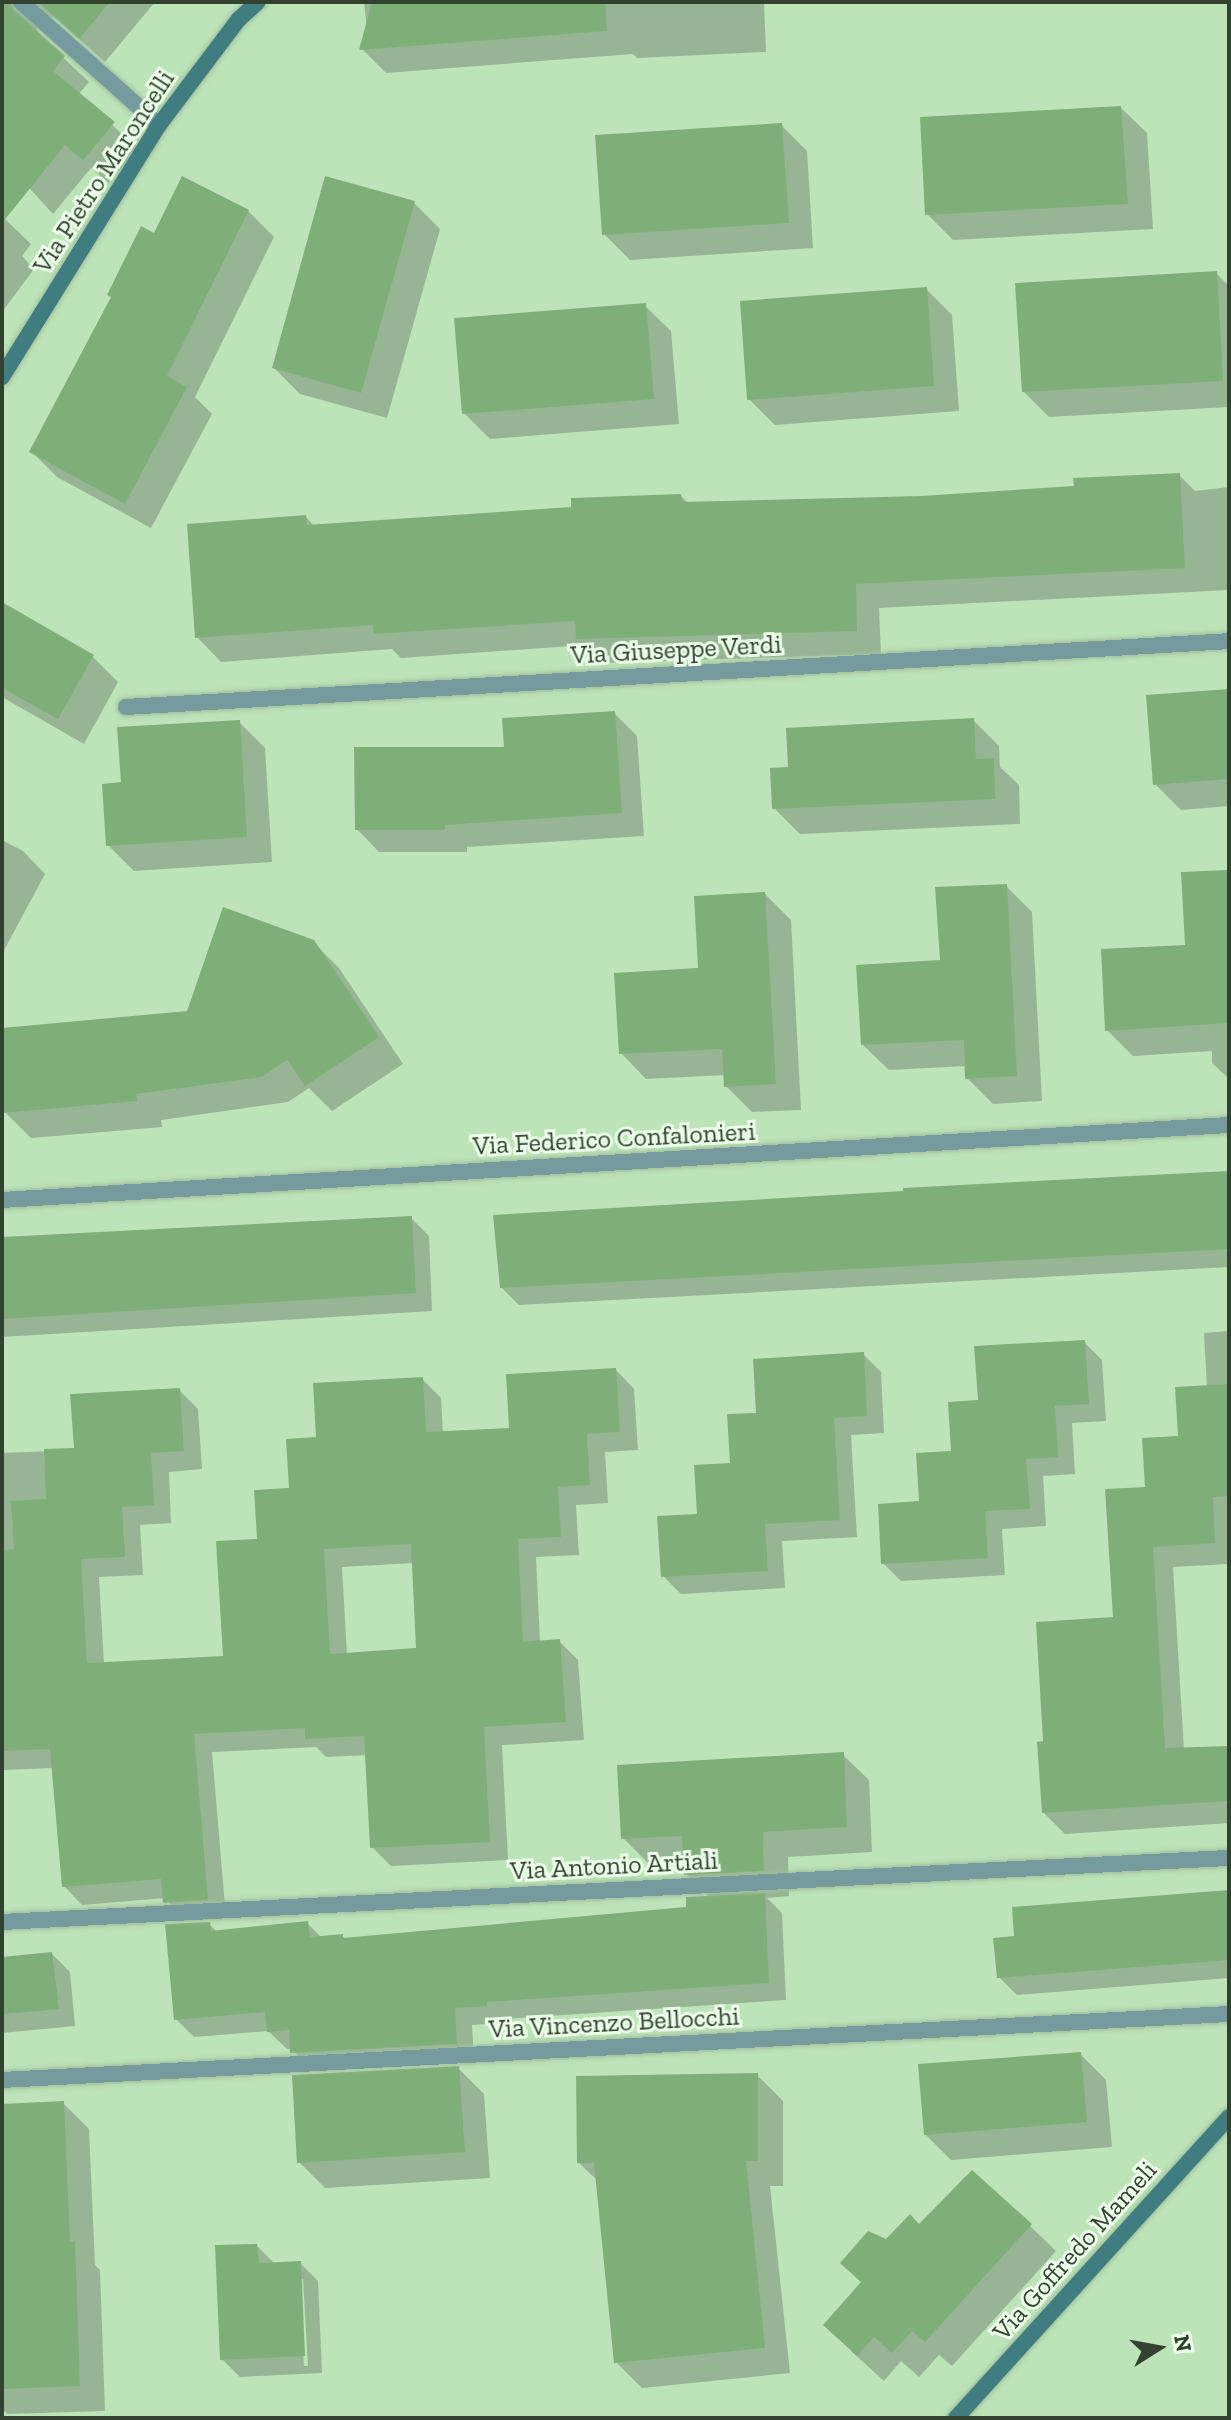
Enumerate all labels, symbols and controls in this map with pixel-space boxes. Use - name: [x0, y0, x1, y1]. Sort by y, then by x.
- street label: Via Pietro Maroncelli: [27, 65, 181, 279]
- street label: Via Giuseppe Verdi: [569, 629, 783, 671]
- street label: Via Federico Confalonieri: [472, 1116, 756, 1162]
- street label: Via Antonio Artiali: [508, 1845, 720, 1887]
- street label: Via Vincenzo Bellocchi: [487, 2001, 741, 2045]
- street label: Via Goffredo Mameli: [986, 2155, 1164, 2347]
- north arrow: [1119, 2308, 1199, 2388]
- text: N: [1168, 2333, 1198, 2354]

